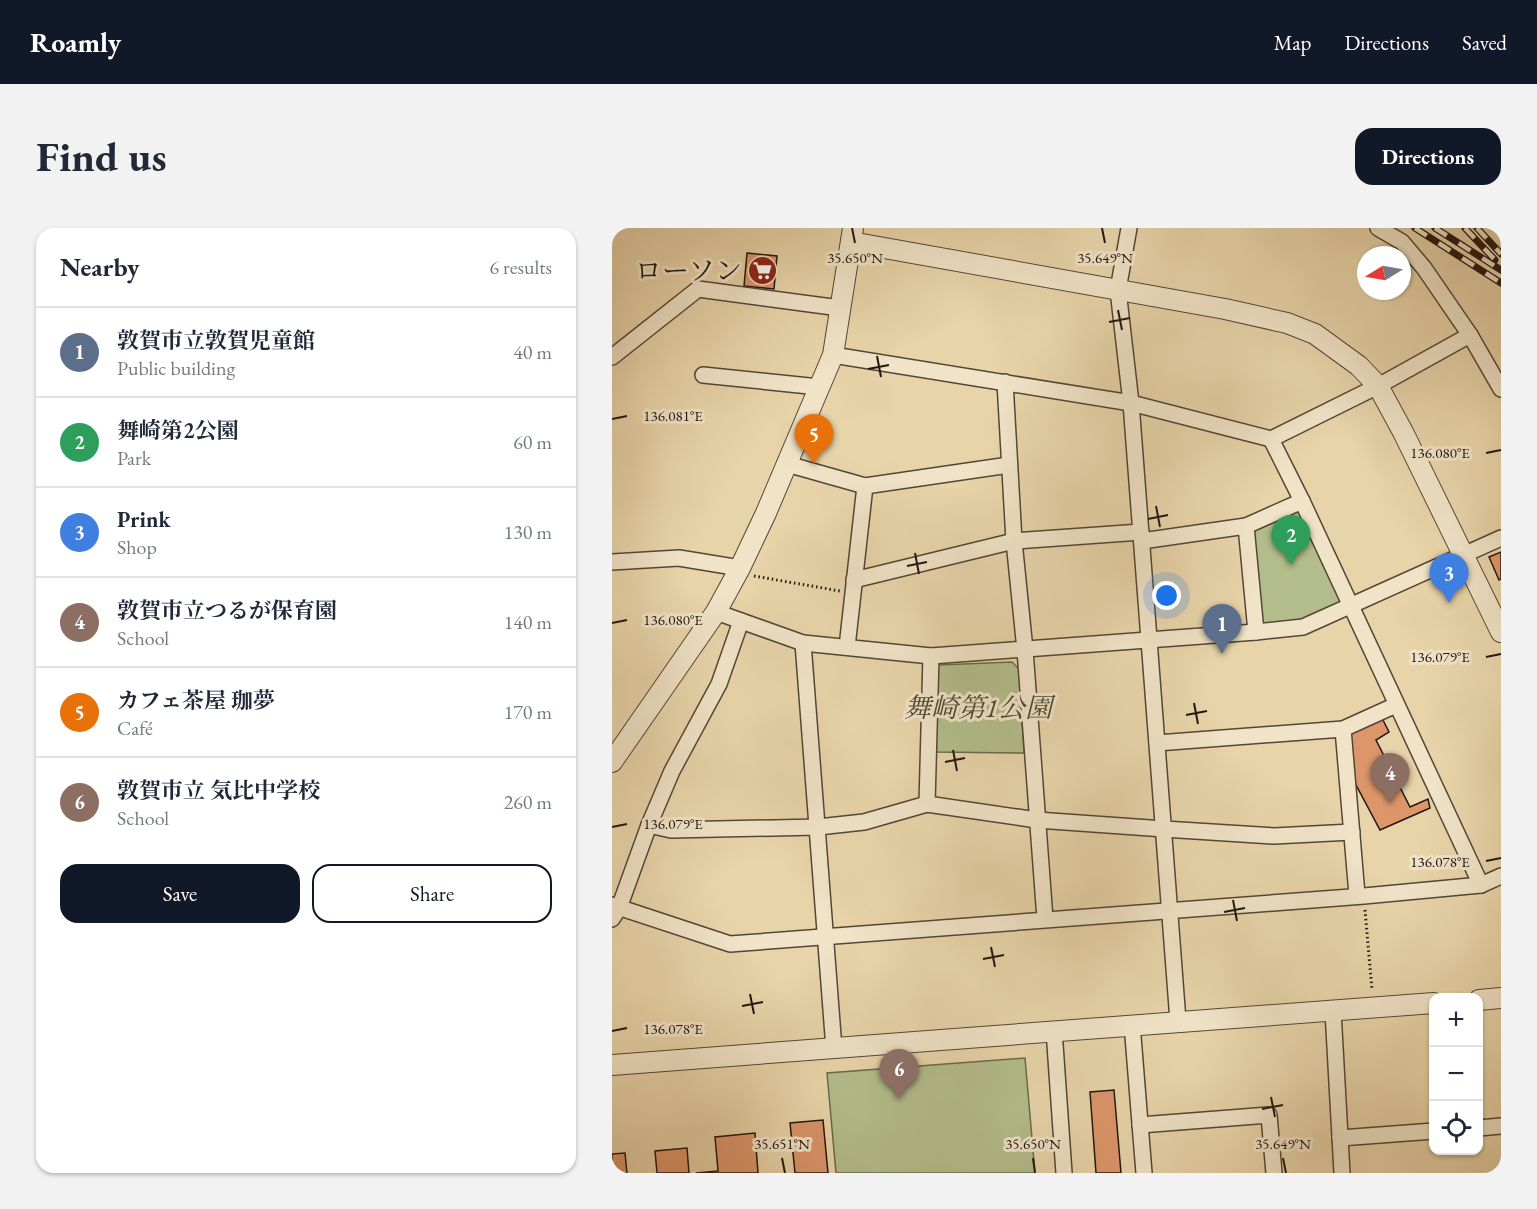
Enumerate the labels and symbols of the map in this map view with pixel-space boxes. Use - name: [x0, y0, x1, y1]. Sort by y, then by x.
- north arrow: [1357, 246, 1411, 300]
- text: 35.650°N: [827, 248, 883, 267]
- text: 35.649°N: [1077, 248, 1133, 267]
- place label: ローソン: [635, 253, 742, 288]
- supermarket icon: ローソン: [747, 255, 779, 287]
- text: 136.081°E: [643, 406, 703, 425]
- pin: 5: [794, 414, 834, 464]
- text: 136.080°E: [1410, 443, 1470, 462]
- pin: 2: [1272, 516, 1310, 565]
- pin: 3: [1430, 554, 1468, 603]
- your location: [1152, 581, 1181, 610]
- pin: 1: [1202, 604, 1242, 654]
- text: 136.080°E: [643, 610, 703, 629]
- text: 136.079°E: [1410, 647, 1470, 666]
- park label: 舞崎第1公園: [904, 690, 1056, 725]
- pin: 4: [1370, 754, 1410, 803]
- text: 136.079°E: [643, 814, 703, 833]
- text: 136.078°E: [1410, 852, 1470, 871]
- text: 136.078°E: [643, 1019, 703, 1038]
- pin: 6: [880, 1050, 918, 1099]
- text: 35.651°N: [754, 1134, 810, 1153]
- text: 35.650°N: [1005, 1134, 1061, 1153]
- text: 35.649°N: [1255, 1134, 1311, 1153]

